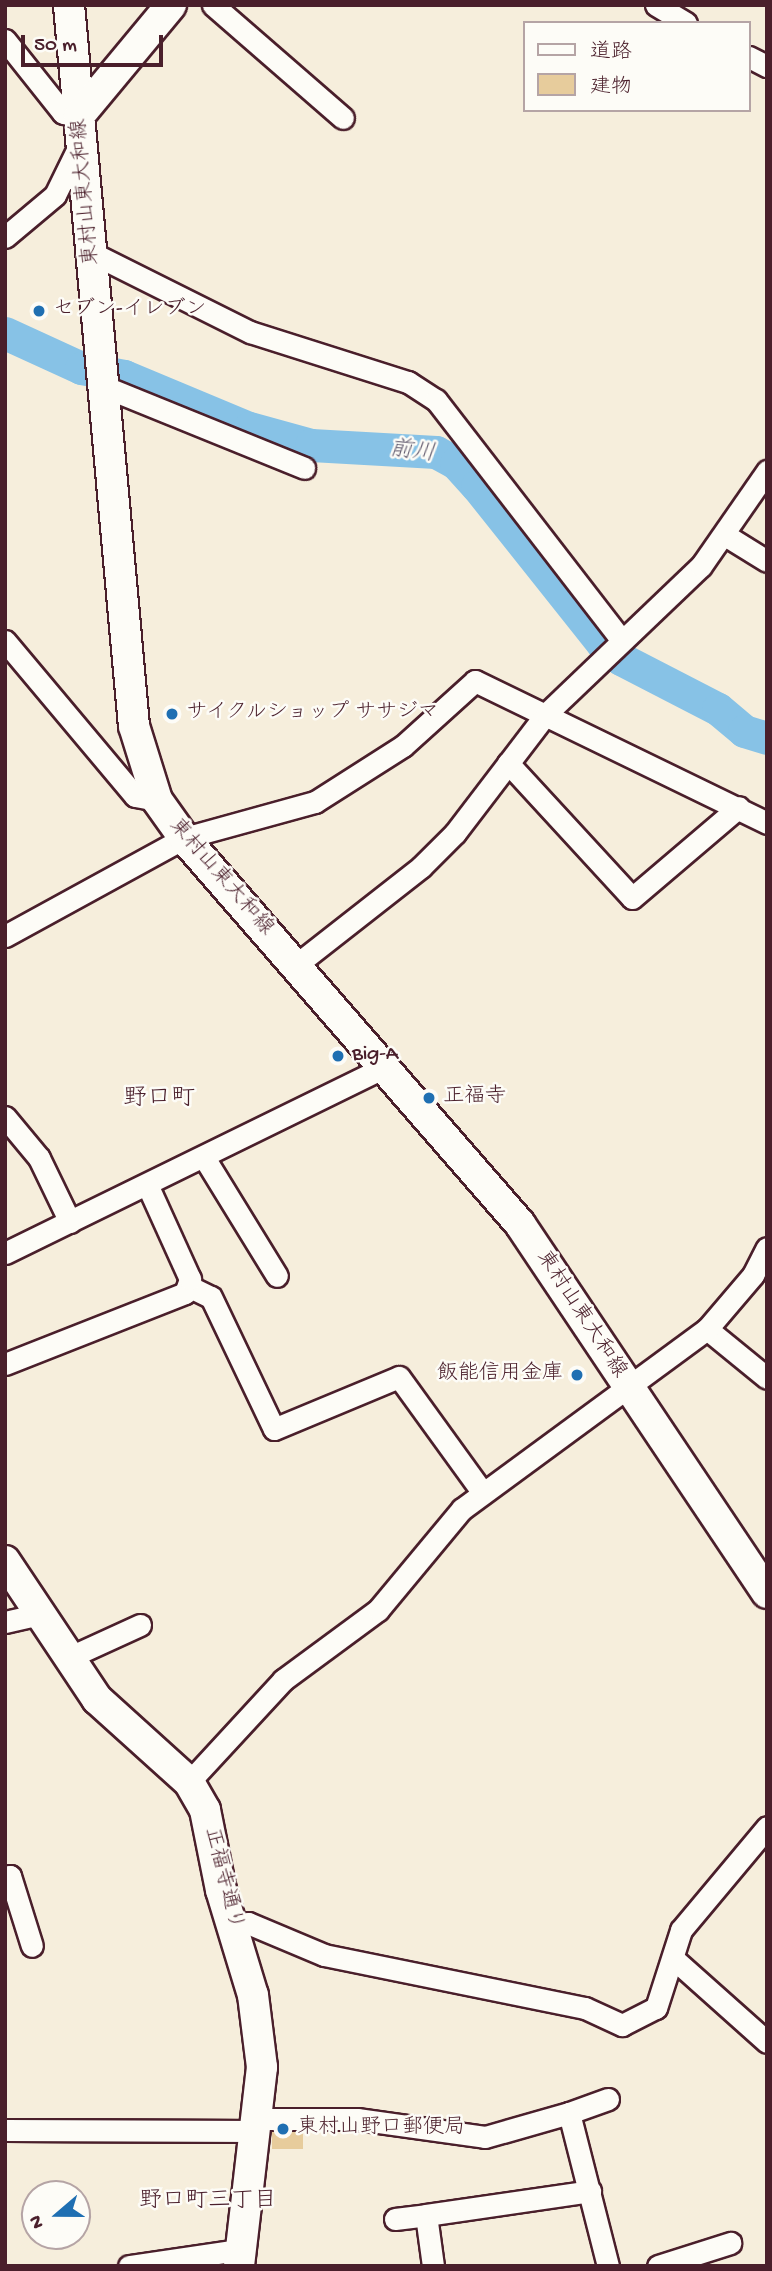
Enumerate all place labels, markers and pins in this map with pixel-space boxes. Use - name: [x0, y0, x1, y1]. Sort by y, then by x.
- place label: セブン-イレブン: [53, 298, 207, 324]
- marker: セブン-イレブン: [31, 303, 47, 319]
- place label: サイクルショップ ササジマ: [186, 701, 443, 727]
- marker: サイクルショップ ササジマ: [164, 706, 180, 722]
- place label: Big-A: [352, 1043, 398, 1069]
- marker: Big-A: [330, 1048, 346, 1064]
- place label: 正福寺: [443, 1085, 506, 1111]
- marker: 正福寺: [421, 1090, 437, 1106]
- place label: 飯能信用金庫: [437, 1362, 563, 1388]
- marker: 飯能信用金庫: [569, 1367, 585, 1383]
- place label: 東村山野口郵便局: [297, 2116, 465, 2142]
- marker: 東村山野口郵便局: [275, 2121, 291, 2137]

